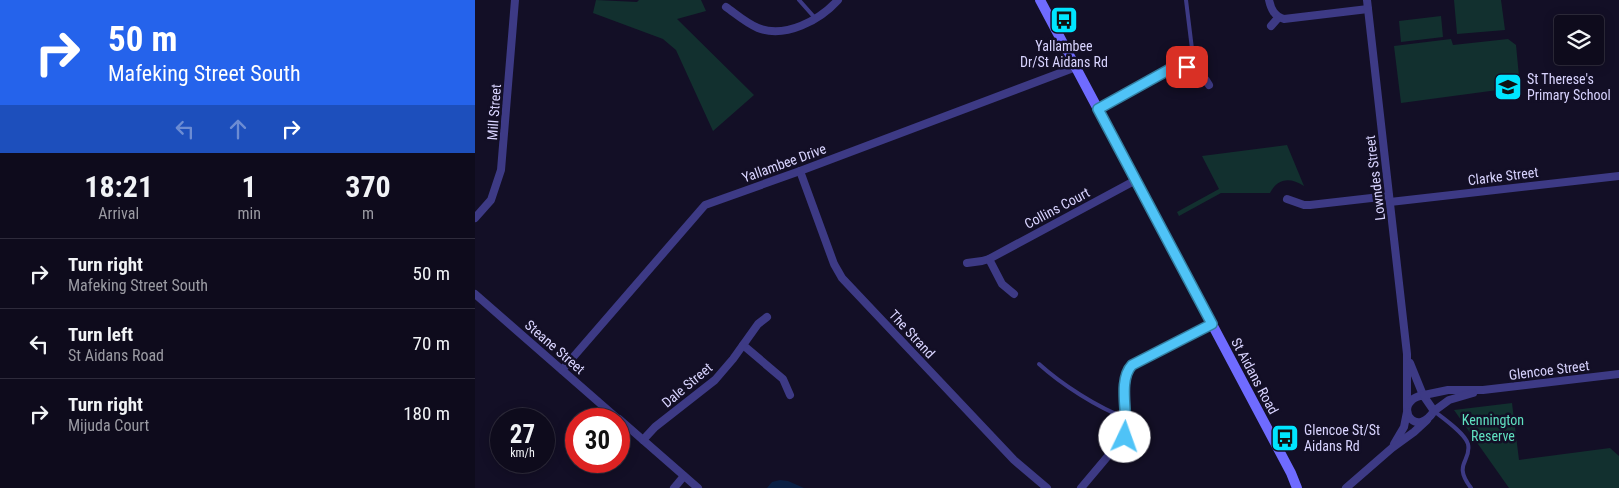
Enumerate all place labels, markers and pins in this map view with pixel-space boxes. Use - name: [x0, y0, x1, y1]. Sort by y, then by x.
- bus stop icon: Yallambee Dr/St Aidans Rd: [1049, 5, 1079, 35]
- place label: Yallambee Dr/St Aidans Rd: [1020, 38, 1108, 70]
- pin: [1166, 46, 1208, 88]
- place label: St Therese's Primary School: [1527, 71, 1611, 103]
- school or university icon: St Therese's Primary School: [1493, 72, 1523, 102]
- place label: Glencoe St/St Aidans Rd: [1304, 422, 1380, 454]
- bus stop icon: Glencoe St/St Aidans Rd: [1270, 423, 1300, 453]

